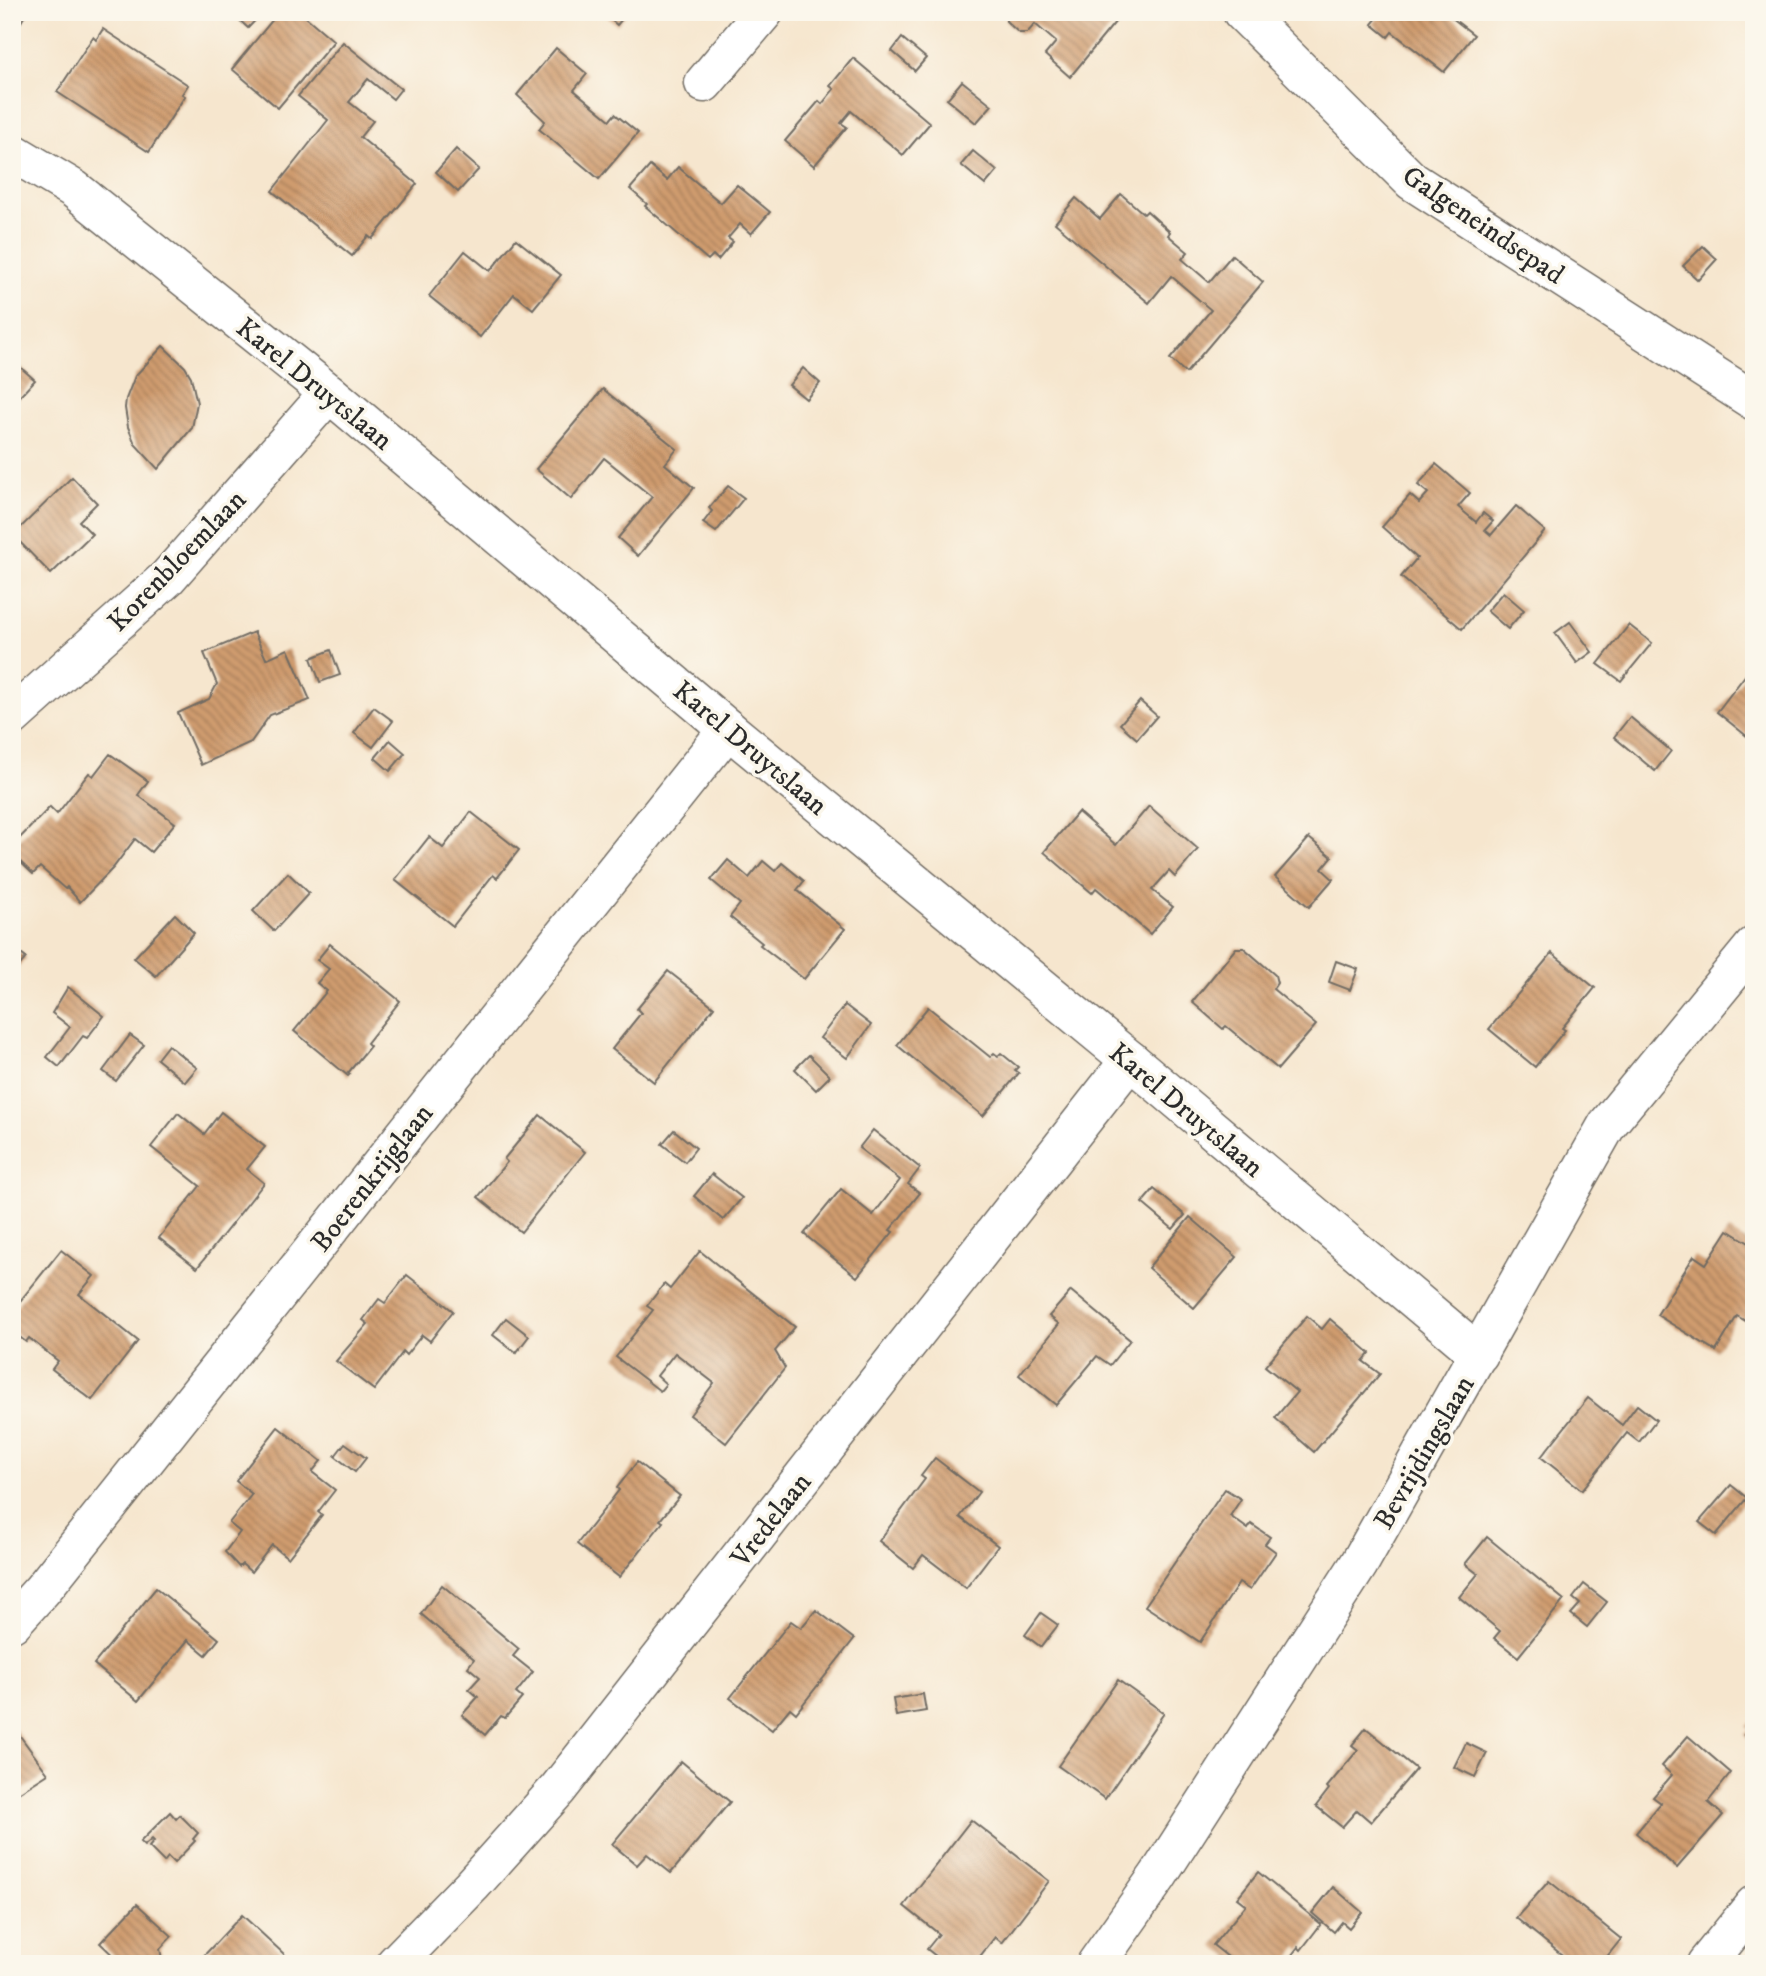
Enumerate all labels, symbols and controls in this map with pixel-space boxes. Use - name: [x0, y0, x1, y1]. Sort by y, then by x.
- street label: Galgeneindsepad: [1396, 158, 1571, 292]
- street label: Karel Druytslaan: [229, 310, 400, 458]
- street label: Korenbloemlaan: [101, 482, 254, 639]
- street label: Karel Druytslaan: [666, 673, 835, 823]
- street label: Karel Druytslaan: [1102, 1035, 1271, 1185]
- street label: Boerenkrijglaan: [304, 1097, 441, 1259]
- street label: Bevrijdingslaan: [1366, 1369, 1483, 1536]
- street label: Vredelaan: [723, 1465, 819, 1575]

